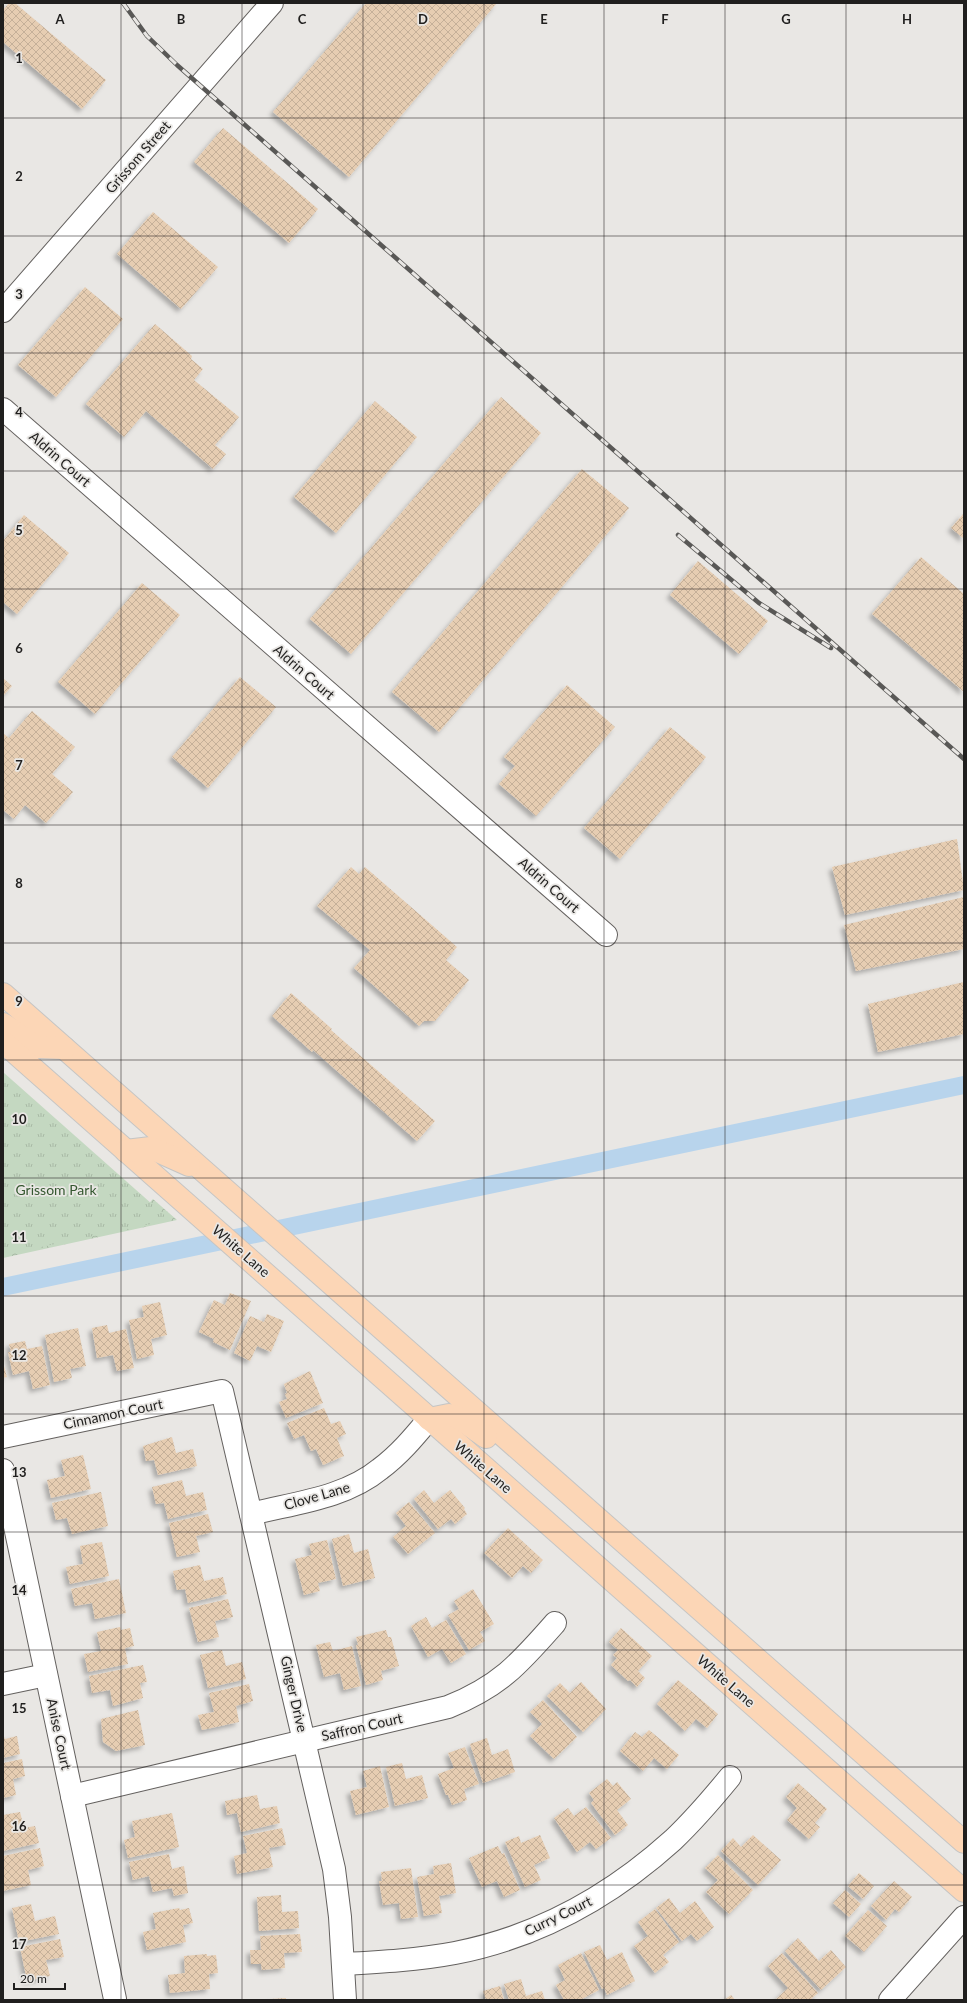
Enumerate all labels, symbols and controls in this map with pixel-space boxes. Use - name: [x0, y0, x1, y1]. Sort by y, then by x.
- text: A: [54, 11, 65, 27]
- text: B: [177, 11, 186, 27]
- text: C: [298, 11, 307, 27]
- text: D: [418, 11, 428, 27]
- text: E: [540, 11, 548, 27]
- text: F: [661, 11, 669, 27]
- text: G: [781, 11, 791, 27]
- text: H: [902, 11, 912, 27]
- text: 1: [15, 50, 23, 66]
- street label: Grissom Street: [101, 117, 174, 196]
- text: 2: [15, 168, 23, 184]
- text: 3: [15, 286, 23, 302]
- text: 4: [15, 404, 23, 420]
- street label: Aldrin Court: [26, 427, 94, 490]
- text: 5: [15, 522, 23, 538]
- text: 6: [15, 640, 23, 656]
- street label: Aldrin Court: [270, 640, 338, 703]
- text: 7: [15, 757, 23, 773]
- street label: Aldrin Court: [515, 853, 583, 916]
- text: 8: [15, 875, 23, 891]
- text: 9: [15, 993, 23, 1009]
- text: 10: [11, 1111, 27, 1127]
- park label: Grissom Park: [15, 1181, 97, 1198]
- street label: White Lane: [209, 1221, 274, 1280]
- text: 11: [11, 1229, 27, 1245]
- text: 12: [11, 1347, 27, 1363]
- street label: Cinnamon Court: [62, 1395, 164, 1432]
- street label: White Lane: [451, 1437, 516, 1496]
- text: 13: [11, 1464, 27, 1480]
- street label: Clove Lane: [282, 1478, 352, 1513]
- text: 14: [11, 1582, 27, 1598]
- street label: White Lane: [694, 1651, 759, 1710]
- street label: Ginger Drive: [277, 1654, 312, 1734]
- street label: Anise Court: [44, 1697, 75, 1771]
- text: 15: [11, 1700, 27, 1716]
- street label: Saffron Court: [320, 1709, 404, 1744]
- text: 16: [11, 1818, 27, 1834]
- street label: Curry Court: [521, 1892, 594, 1939]
- text: 17: [11, 1936, 27, 1952]
- scale bar: [14, 1965, 65, 1991]
- text: 20 m: [20, 1971, 47, 1986]

